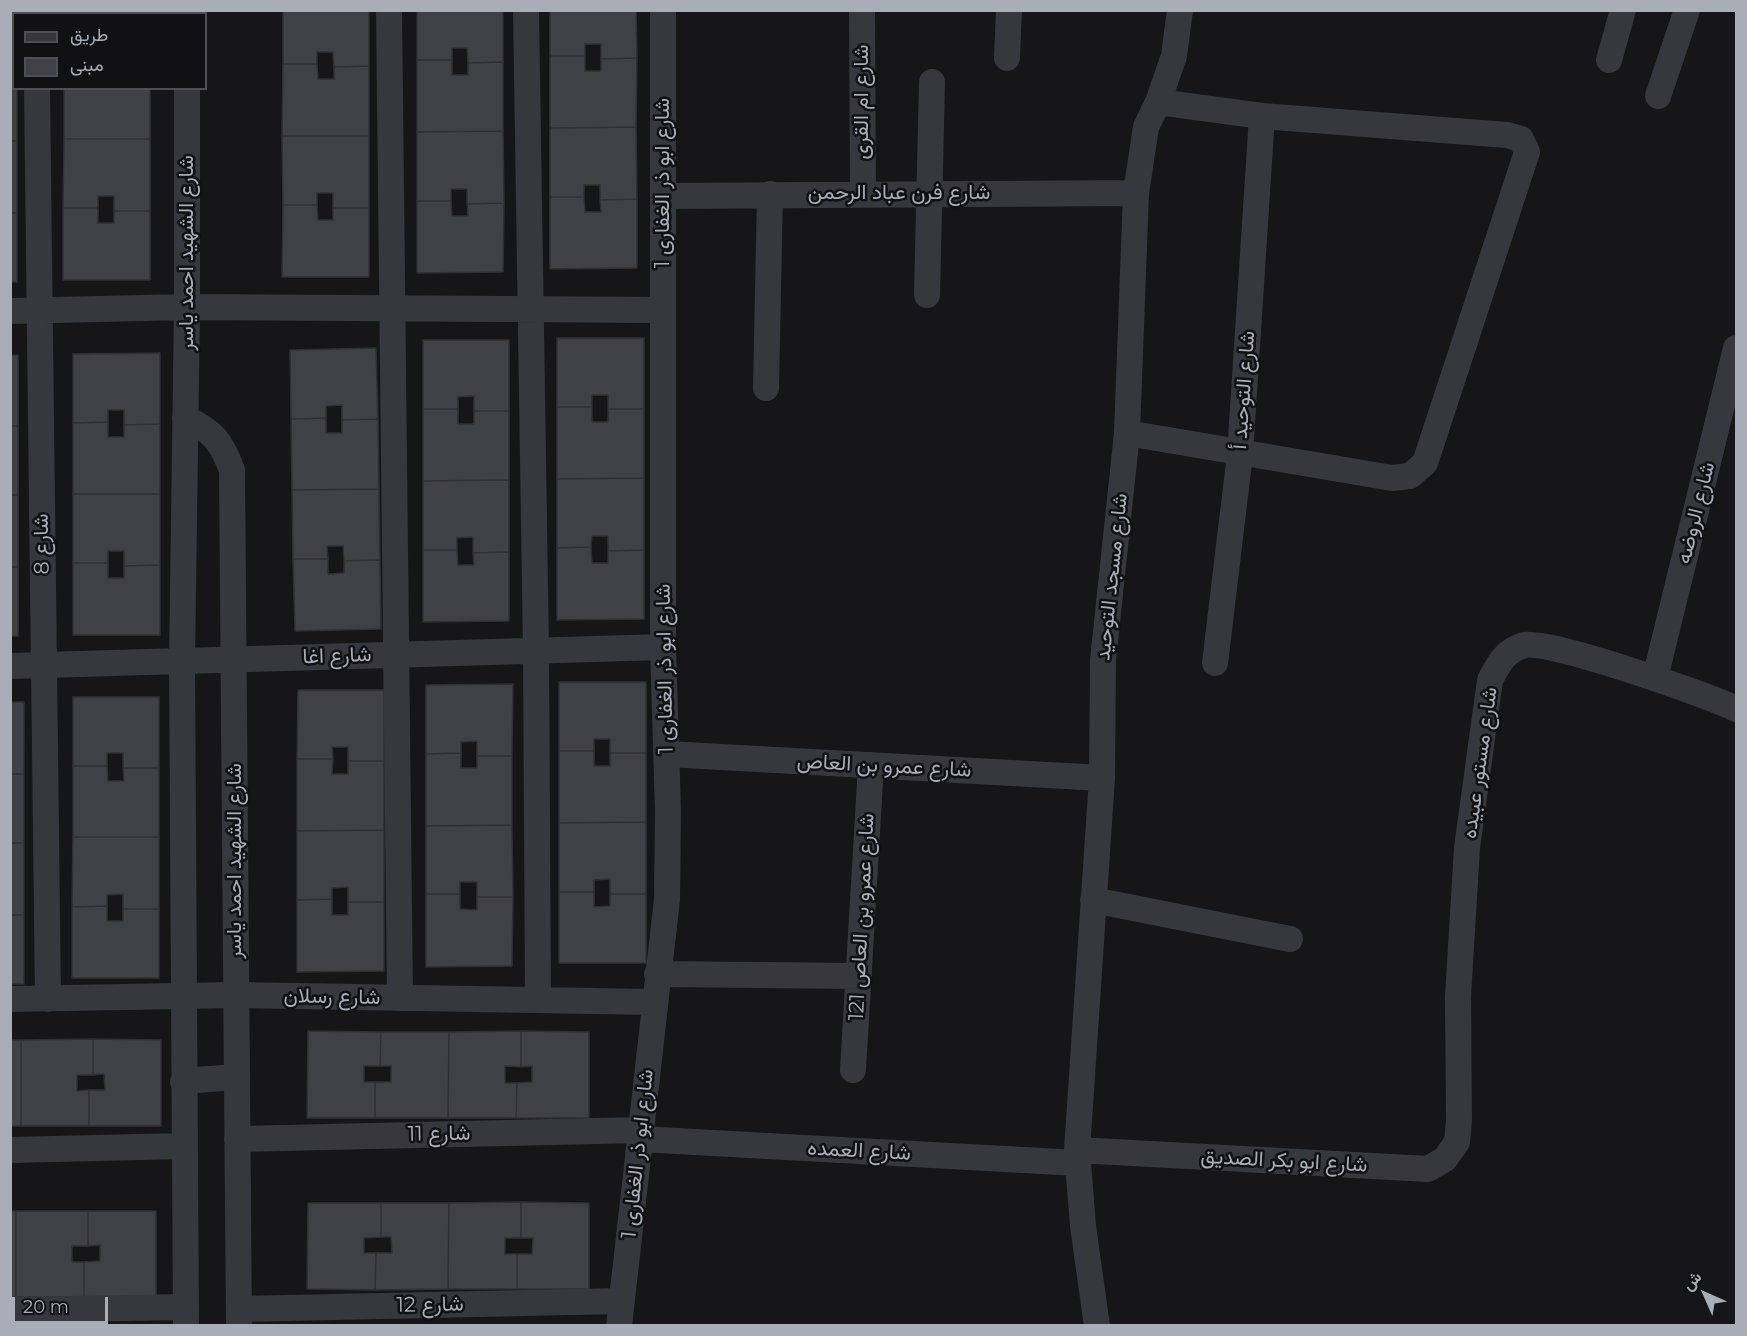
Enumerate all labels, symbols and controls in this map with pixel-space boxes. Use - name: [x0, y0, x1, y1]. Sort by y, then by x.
- legend: [12, 12, 207, 90]
- text: طريق: [70, 24, 108, 46]
- street label: شارع ام القرى: [849, 45, 875, 159]
- text: مبنى: [70, 54, 104, 76]
- street label: شارع ابو ذر الغفارى 1: [650, 98, 676, 268]
- street label: شارع الشهيد احمد ياسر: [174, 155, 200, 351]
- street label: شارع فرن عباد الرحمن: [808, 180, 990, 206]
- street label: شارع التوحيد أ: [1227, 330, 1261, 450]
- street label: شارع الروضه: [1671, 459, 1721, 567]
- street label: شارع مسجد التوحيد: [1091, 492, 1133, 662]
- street label: شارع 8: [29, 513, 55, 575]
- street label: شارع ابو ذر الغفارى 1: [651, 584, 679, 754]
- street label: شارع اغا: [302, 642, 372, 670]
- street label: شارع مستور عبيده: [1457, 685, 1503, 841]
- street label: شارع عمرو بن العاص: [796, 749, 972, 783]
- street label: شارع الشهيد احمد ياسر: [222, 763, 248, 959]
- street label: شارع عمرو بن العاص 121: [844, 813, 880, 1021]
- street label: شارع رسلان: [283, 984, 381, 1010]
- street label: شارع ابو ذر الغفارى 1: [617, 1068, 659, 1240]
- street label: شارع 11: [407, 1121, 471, 1147]
- street label: شارع العمده: [807, 1136, 911, 1166]
- street label: شارع ابو بكر الصديق: [1200, 1144, 1368, 1178]
- north arrow: [1675, 1264, 1735, 1324]
- text: ش: [1678, 1267, 1705, 1294]
- scale bar: [15, 1285, 111, 1323]
- street label: شارع 12: [396, 1292, 464, 1318]
- text: 20 m: [23, 1296, 69, 1318]

